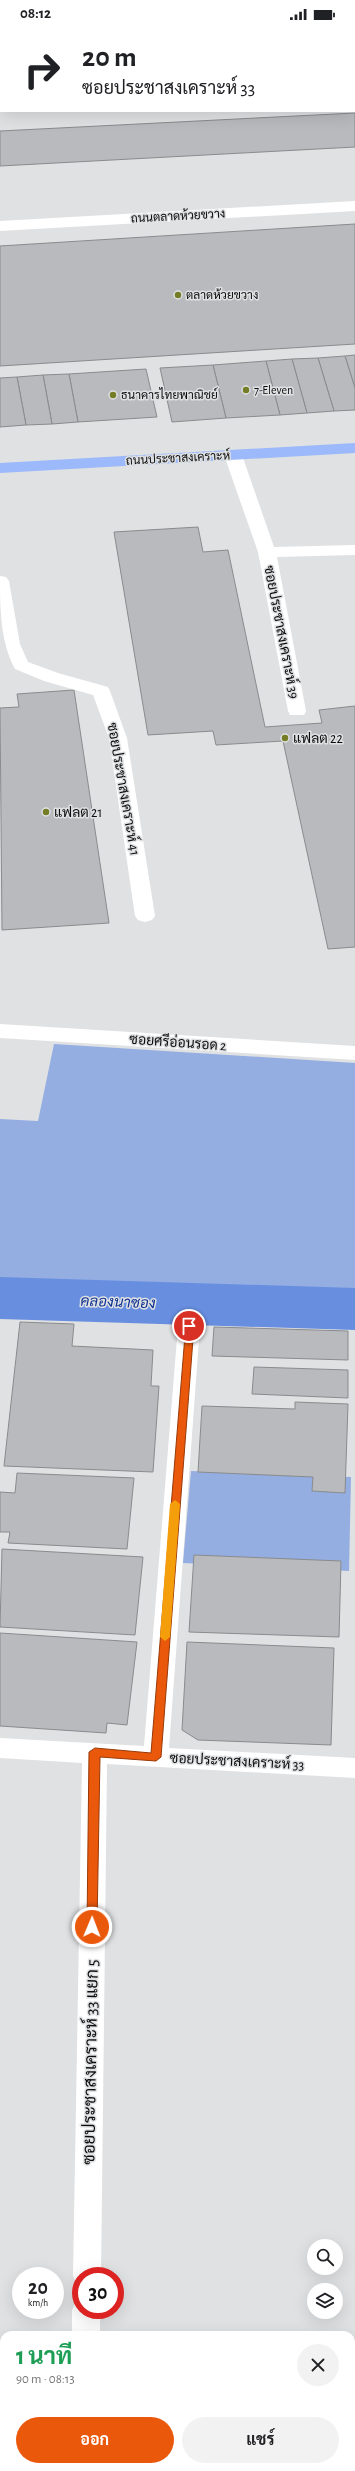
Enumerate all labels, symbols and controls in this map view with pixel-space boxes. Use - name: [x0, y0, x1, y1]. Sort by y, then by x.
- text: 08:12: [20, 6, 51, 21]
- icon: right: [16, 44, 68, 96]
- text: 20 m: [82, 44, 137, 72]
- text: ซอยประชาสงเคราะห์ 33: [82, 80, 255, 98]
- street label: ถนนตลาดห้วยขวาง: [130, 207, 226, 224]
- place label: ตลาดห้วยขวาง: [186, 288, 258, 301]
- marker: ตลาดห้วยขวาง: [173, 290, 183, 300]
- place label: 7-Eleven: [254, 384, 293, 396]
- marker: 7-Eleven: [241, 385, 251, 395]
- place label: ธนาคารไทยพาณิชย์: [121, 387, 218, 401]
- marker: ธนาคารไทยพาณิชย์: [108, 390, 118, 400]
- street label: ถนนประชาสงเคราะห์: [125, 447, 230, 467]
- street label: ซอยประชาสงเคราะห์ 39: [261, 564, 304, 700]
- street label: ซอยประชาสงเคราะห์ 41: [104, 721, 145, 857]
- place label: แฟลต 22: [293, 732, 343, 746]
- marker: แฟลต 22: [280, 733, 290, 743]
- place label: แฟลต 21: [54, 806, 102, 820]
- marker: แฟลต 21: [41, 807, 51, 817]
- street label: ซอยศรีอ่อนรอด 2: [129, 1030, 227, 1053]
- water label: คลองนาซอง: [80, 1294, 156, 1311]
- pin: [172, 1309, 206, 1343]
- icon: arrive: [178, 1315, 200, 1337]
- street label: ซอยประชาสงเคราะห์ 33: [169, 1748, 305, 1773]
- position arrow: [71, 1906, 113, 1948]
- street label: ซอยประชาสงเคราะห์ 33 แยก 5: [76, 1959, 101, 2165]
- map controls: [307, 2239, 343, 2319]
- button: search: [307, 2239, 343, 2275]
- speed limit sign: 30: [72, 2267, 124, 2319]
- text: 20: [28, 2278, 48, 2298]
- button: layers: [307, 2283, 343, 2319]
- text: km/h: [28, 2298, 48, 2308]
- button: close: [297, 2344, 339, 2386]
- text: 1 นาที: [16, 2345, 72, 2369]
- text: 90 m · 08:13: [16, 2373, 75, 2386]
- button: ออก: [16, 2417, 174, 2463]
- button: แชร์: [182, 2417, 339, 2463]

